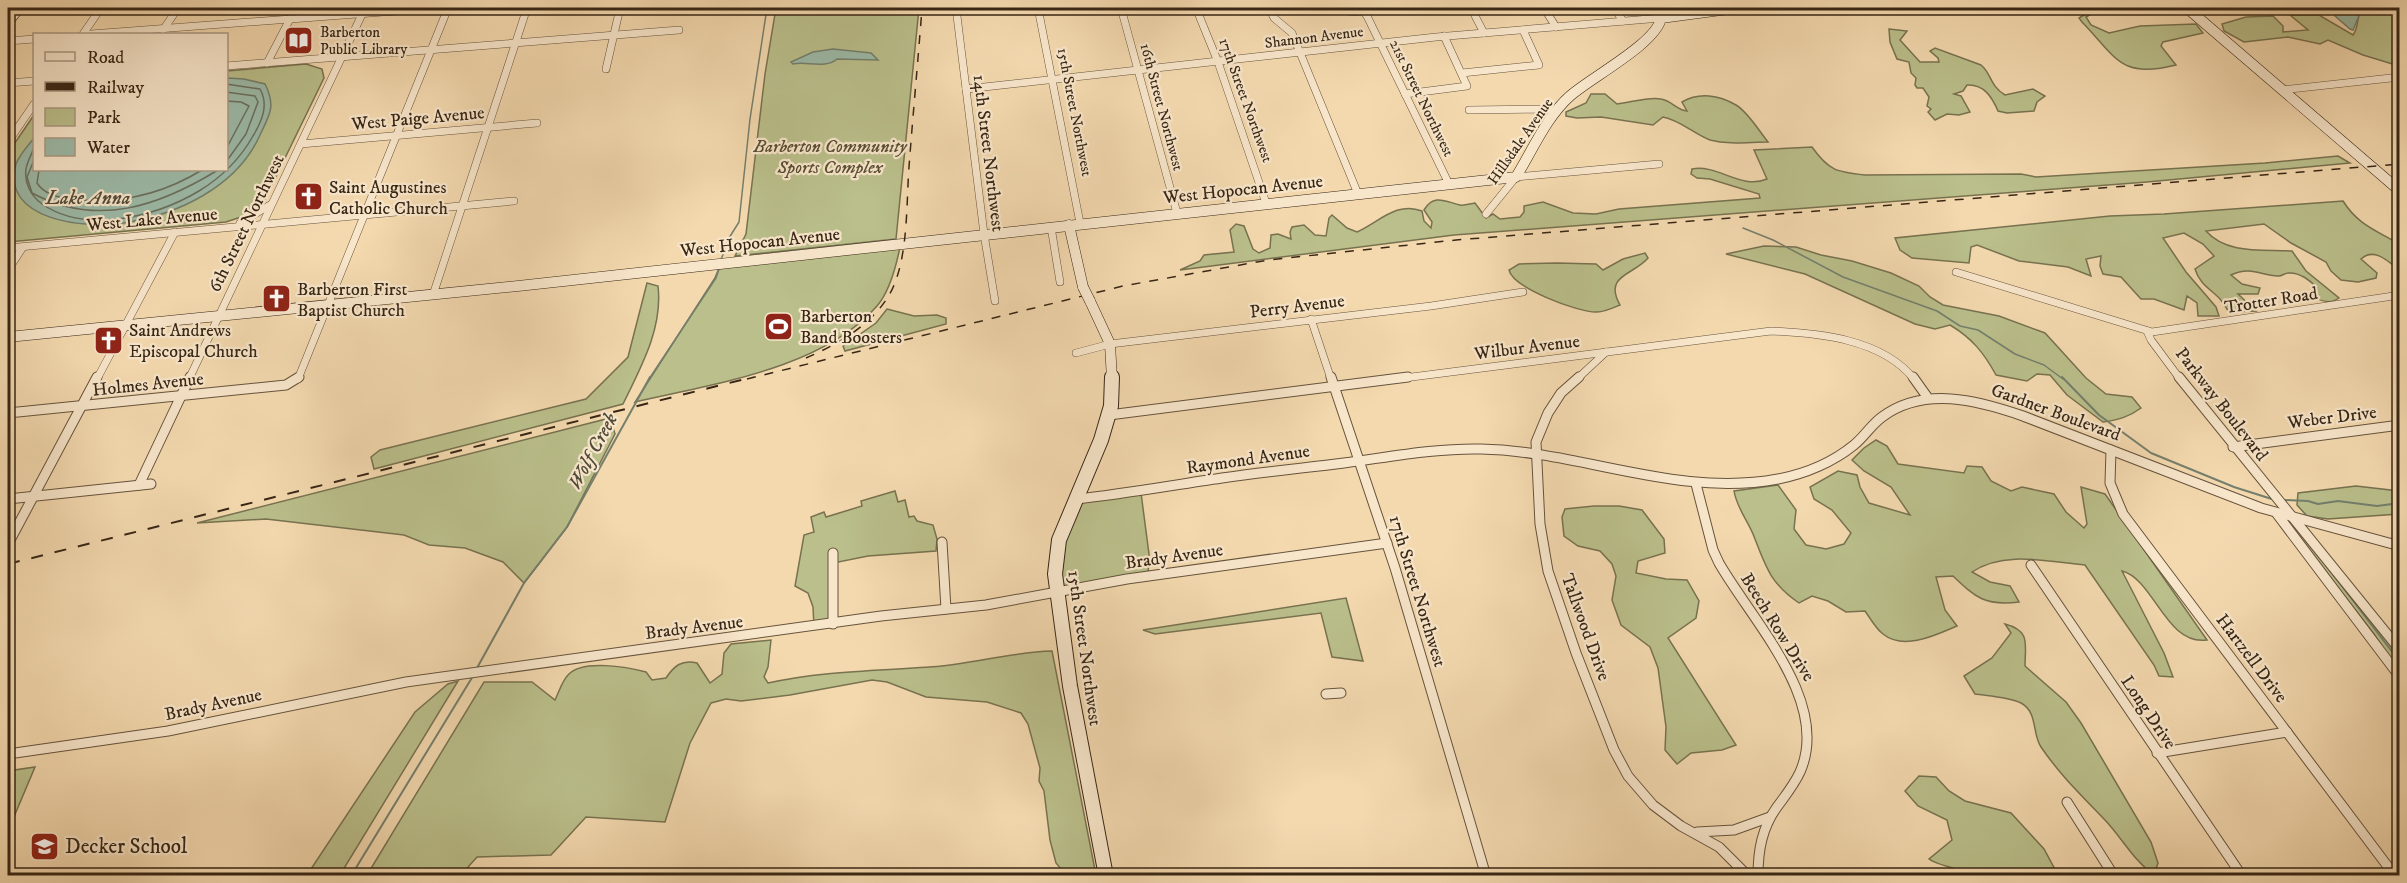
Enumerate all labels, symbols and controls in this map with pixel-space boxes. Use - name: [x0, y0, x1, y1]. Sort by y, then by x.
- street label: Shannon Avenue: [1264, 22, 1365, 53]
- place label: Barberton Public Library: [320, 23, 408, 59]
- library icon: Barberton Public Library: [283, 25, 315, 57]
- legend: [33, 33, 228, 171]
- street label: 17th Street Northwest: [1214, 35, 1277, 165]
- street label: 21st Street Northwest: [1385, 37, 1458, 160]
- street label: 16th Street Northwest: [1135, 41, 1188, 173]
- street label: 15th Street Northwest: [1053, 46, 1096, 178]
- text: Road: [87, 47, 124, 69]
- street label: 14th Street Northwest: [967, 73, 1009, 233]
- text: Railway: [87, 77, 145, 99]
- street label: Hillsdale Avenue: [1484, 94, 1557, 188]
- street label: West Paige Avenue: [350, 102, 486, 136]
- text: Park: [87, 107, 121, 129]
- park label: Barberton Community Sports Complex: [752, 136, 908, 179]
- text: Water: [86, 137, 130, 159]
- street label: 6th Street Northwest: [204, 151, 290, 296]
- street label: West Hopocan Avenue: [1161, 171, 1324, 209]
- place label: Saint Augustines Catholic Church: [329, 177, 448, 220]
- church icon: Saint Augustines Catholic Church: [292, 181, 324, 213]
- water label: Lake Anna: [45, 186, 130, 211]
- street label: West Lake Avenue: [85, 203, 218, 237]
- street label: West Hopocan Avenue: [678, 224, 841, 262]
- place label: Barberton First Baptist Church: [297, 279, 407, 322]
- church icon: Barberton First Baptist Church: [260, 283, 292, 315]
- street label: Trotter Road: [2223, 283, 2319, 319]
- street label: Perry Avenue: [1248, 290, 1346, 324]
- place label: Barberton Band Boosters: [800, 306, 902, 349]
- sports icon: Barberton Band Boosters: [763, 310, 795, 342]
- place label: Saint Andrews Episcopal Church: [129, 320, 258, 363]
- church icon: Saint Andrews Episcopal Church: [92, 324, 124, 356]
- street label: Wilbur Avenue: [1472, 331, 1581, 365]
- street label: Parkway Boulevard: [2170, 344, 2272, 466]
- street label: Holmes Avenue: [91, 368, 205, 402]
- street label: Gardner Boulevard: [1988, 379, 2123, 447]
- street label: Weber Drive: [2285, 402, 2378, 434]
- water label: Wolf Creek: [563, 409, 624, 494]
- street label: Raymond Avenue: [1185, 440, 1311, 480]
- street label: 17th Street Northwest: [1384, 513, 1451, 670]
- street label: Brady Avenue: [1124, 539, 1225, 575]
- street label: 15th Street Northwest: [1062, 569, 1106, 727]
- street label: Beech Row Drive: [1735, 569, 1819, 686]
- street label: Tallwood Drive: [1556, 571, 1615, 684]
- street label: Hartzell Drive: [2211, 610, 2292, 707]
- street label: Brady Avenue: [644, 611, 745, 645]
- street label: Long Drive: [2116, 672, 2181, 753]
- street label: Brady Avenue: [163, 684, 264, 726]
- school or university icon: Decker School: [28, 830, 60, 862]
- place label: Decker School: [65, 834, 188, 860]

